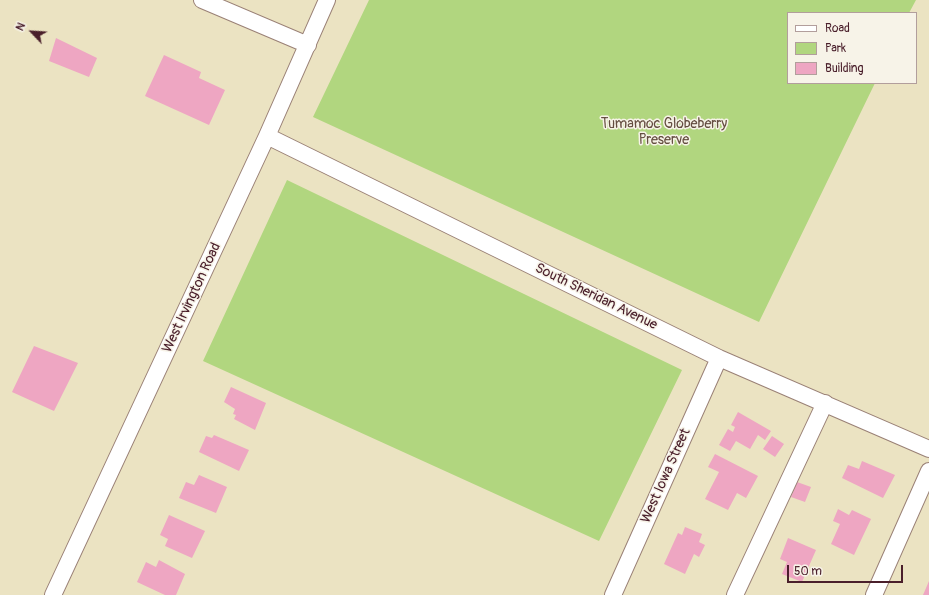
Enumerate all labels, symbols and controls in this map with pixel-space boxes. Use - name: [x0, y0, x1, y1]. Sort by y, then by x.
- north arrow: [12, 12, 52, 52]
- legend: [787, 12, 917, 84]
- text: N: [13, 21, 28, 33]
- text: Road: [825, 21, 850, 36]
- text: Park: [825, 41, 846, 56]
- text: Building: [825, 61, 864, 76]
- park label: Tumamoc Globeberry Preserve: [601, 116, 727, 148]
- street label: West Irvington Road: [159, 240, 225, 356]
- street label: South Sheridan Avenue: [532, 260, 660, 334]
- street label: West Iowa Street: [638, 426, 694, 526]
- scale bar: [789, 557, 905, 583]
- text: 50 m: [794, 564, 822, 579]

